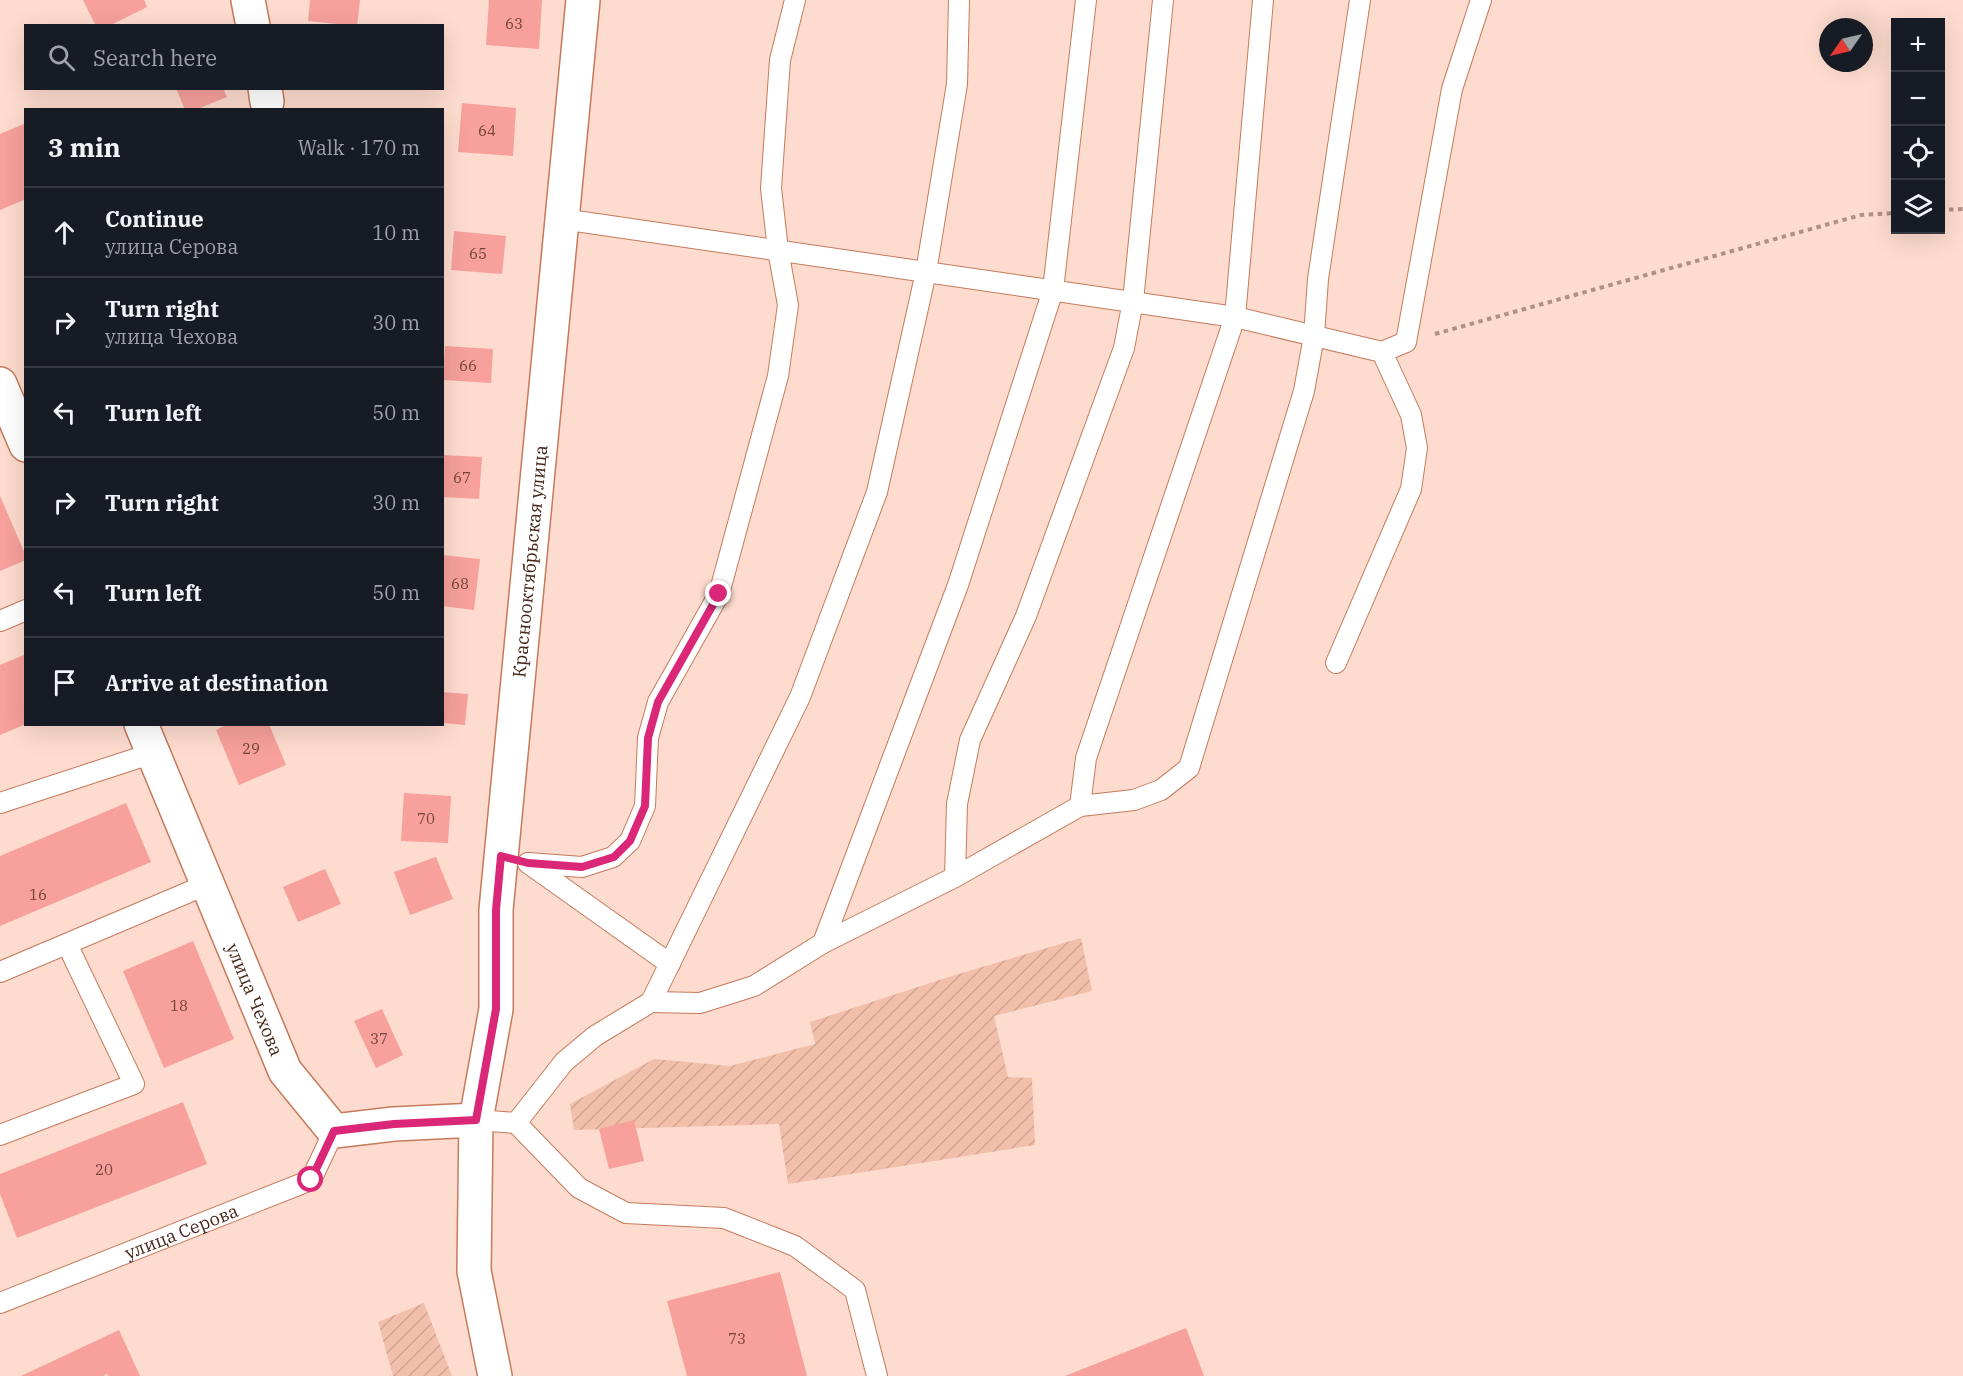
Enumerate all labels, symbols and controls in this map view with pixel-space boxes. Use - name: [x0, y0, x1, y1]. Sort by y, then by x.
- house number: 63: [505, 14, 523, 33]
- north arrow: [1819, 18, 1873, 72]
- map controls: [1891, 18, 1945, 234]
- button: +: [1891, 18, 1945, 72]
- search box: [24, 24, 444, 90]
- icon: search: [45, 41, 78, 74]
- text: Search here: [93, 43, 217, 72]
- button: −: [1891, 72, 1945, 126]
- house number: 64: [478, 121, 496, 140]
- button: locate: [1891, 126, 1945, 180]
- text: 3 min: [48, 130, 121, 164]
- text: Walk · 170 m: [298, 134, 420, 161]
- button: layers: [1891, 180, 1945, 234]
- text: Continue: [105, 204, 204, 233]
- icon: ahead: [48, 216, 81, 249]
- text: 10 m: [372, 219, 420, 246]
- text: улица Серова: [105, 233, 238, 260]
- house number: 65: [469, 244, 487, 263]
- text: Turn right: [105, 294, 219, 323]
- icon: right: [48, 306, 81, 339]
- text: 30 m: [372, 309, 420, 336]
- text: улица Чехова: [105, 323, 238, 350]
- house number: 66: [459, 356, 477, 375]
- icon: left: [48, 396, 81, 429]
- text: Turn left: [105, 398, 201, 427]
- text: 50 m: [372, 399, 420, 426]
- street label: Краснооктябрьская улица: [507, 444, 552, 679]
- house number: 67: [453, 468, 471, 487]
- icon: right: [48, 486, 81, 519]
- text: Turn right: [105, 488, 219, 517]
- text: 30 m: [372, 489, 420, 516]
- house number: 68: [451, 574, 469, 593]
- icon: left: [48, 576, 81, 609]
- text: Turn left: [105, 578, 201, 607]
- text: 50 m: [372, 579, 420, 606]
- route end: [705, 580, 731, 606]
- icon: arrive: [48, 666, 81, 699]
- text: Arrive at destination: [105, 668, 328, 697]
- house number: 29: [242, 739, 260, 758]
- house number: 70: [417, 809, 435, 828]
- house number: 16: [29, 885, 47, 904]
- street label: улица Чехова: [222, 939, 289, 1059]
- house number: 18: [170, 996, 188, 1015]
- house number: 37: [370, 1029, 388, 1048]
- house number: 20: [95, 1160, 113, 1179]
- route start: [297, 1166, 323, 1192]
- street label: улица Серова: [121, 1198, 242, 1264]
- house number: 73: [728, 1329, 746, 1348]

